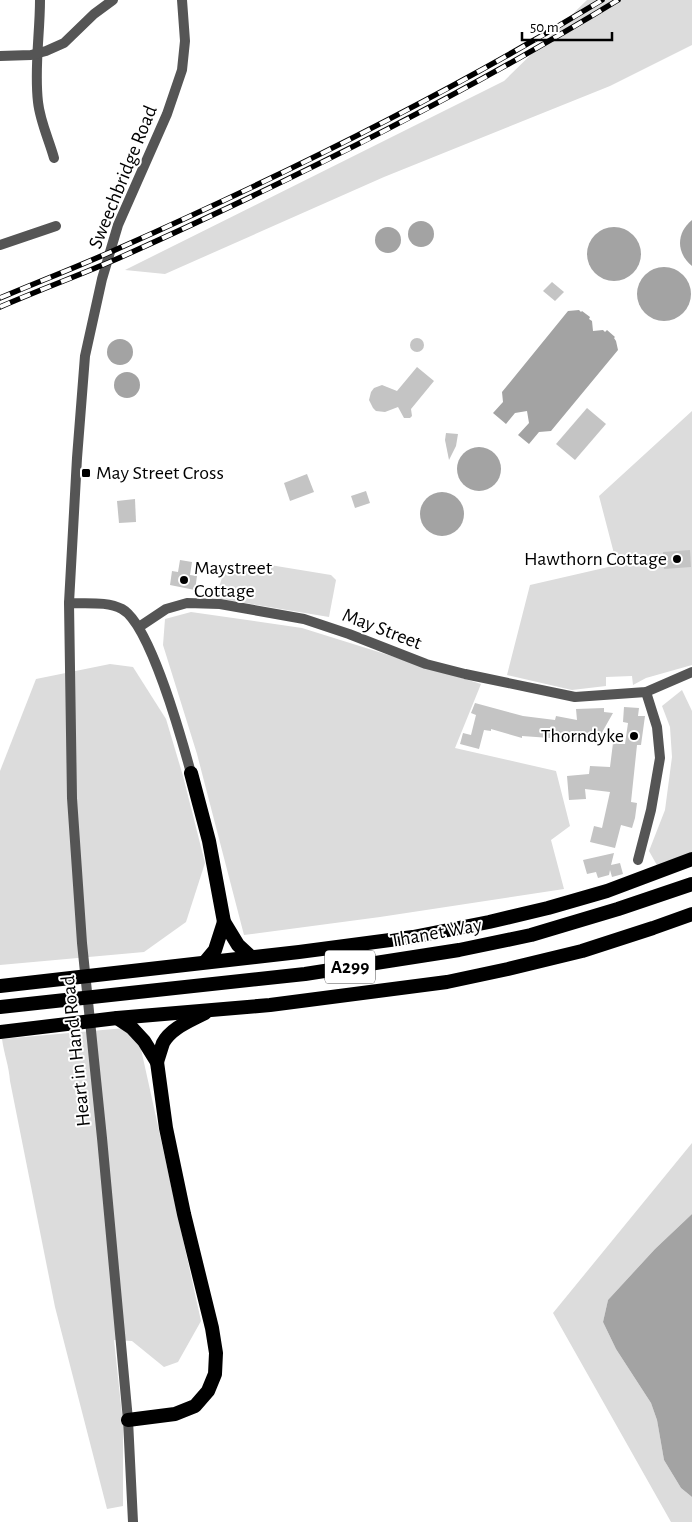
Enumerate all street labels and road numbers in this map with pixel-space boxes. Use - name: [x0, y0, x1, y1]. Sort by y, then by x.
- street label: Sweechbridge Road: [85, 103, 161, 251]
- street label: May Street: [339, 605, 425, 654]
- street label: Thanet Way: [389, 915, 484, 951]
- road number: A299: [325, 950, 375, 984]
- street label: Heart in Hand Road: [58, 974, 94, 1128]

